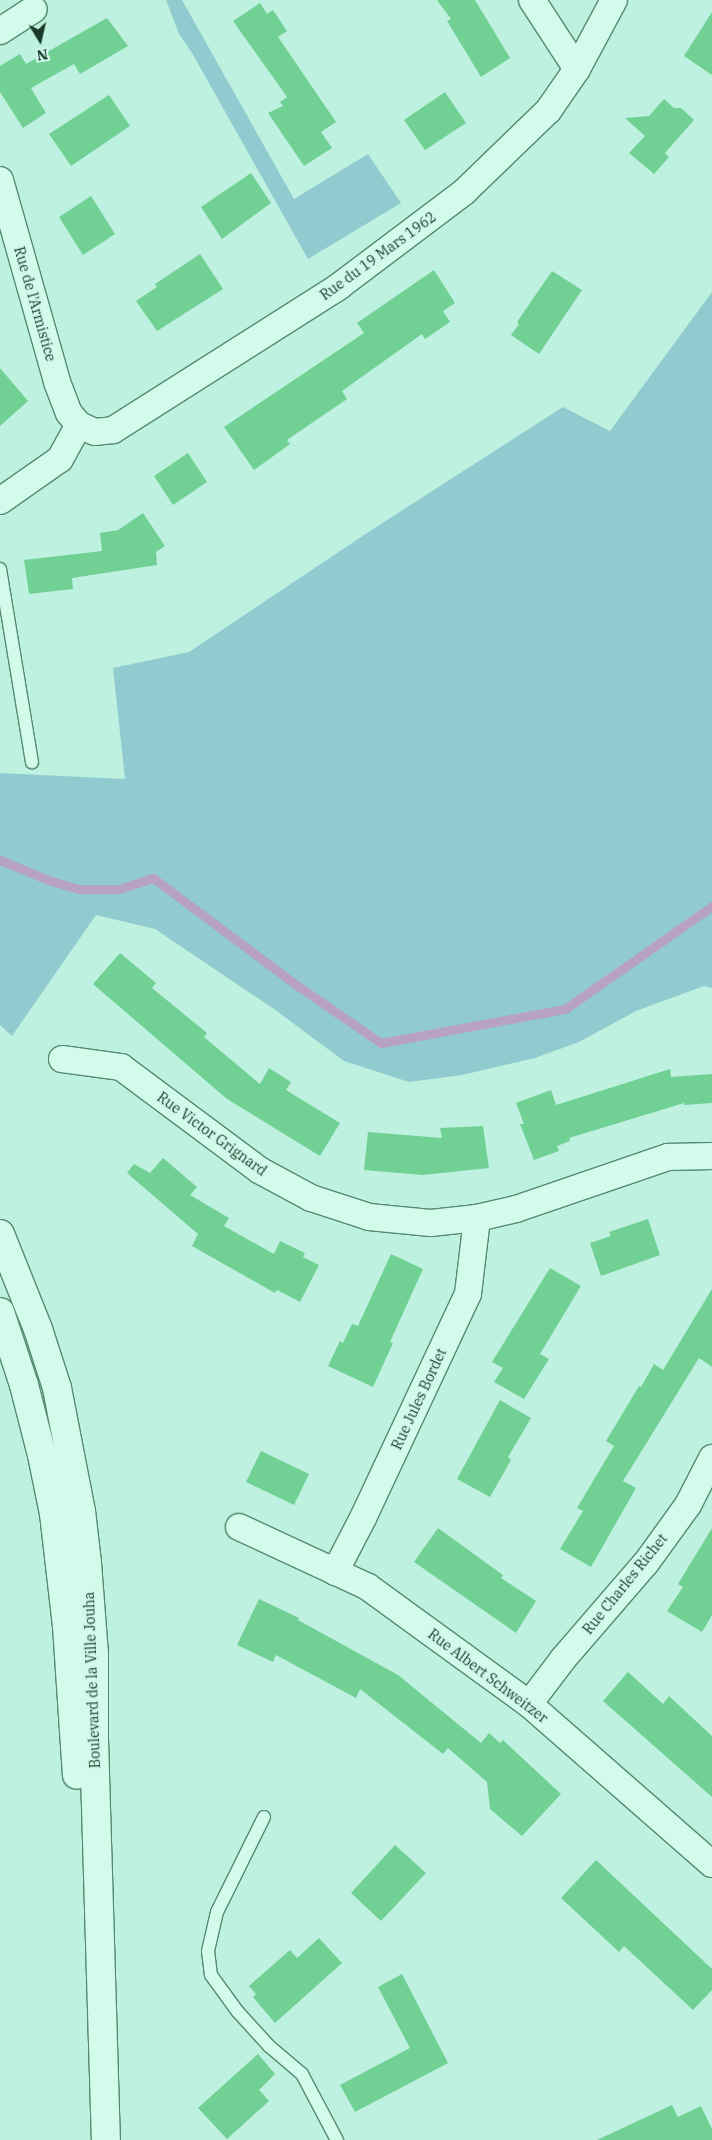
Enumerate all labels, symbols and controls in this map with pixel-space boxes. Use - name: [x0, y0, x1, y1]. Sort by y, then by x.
- north arrow: [15, 15, 65, 65]
- text: N: [35, 45, 49, 65]
- street label: Rue du 19 Mars 1962: [317, 208, 439, 304]
- street label: Rue de l'Armistice: [11, 245, 59, 363]
- street label: Rue Victor Grignard: [154, 1089, 270, 1179]
- street label: Rue Jules Bordet: [388, 1346, 450, 1452]
- street label: Rue Charles Richet: [579, 1530, 671, 1638]
- street label: Boulevard de la Ville Jouha: [81, 1591, 103, 1769]
- street label: Rue Albert Schweitzer: [425, 1626, 551, 1726]

